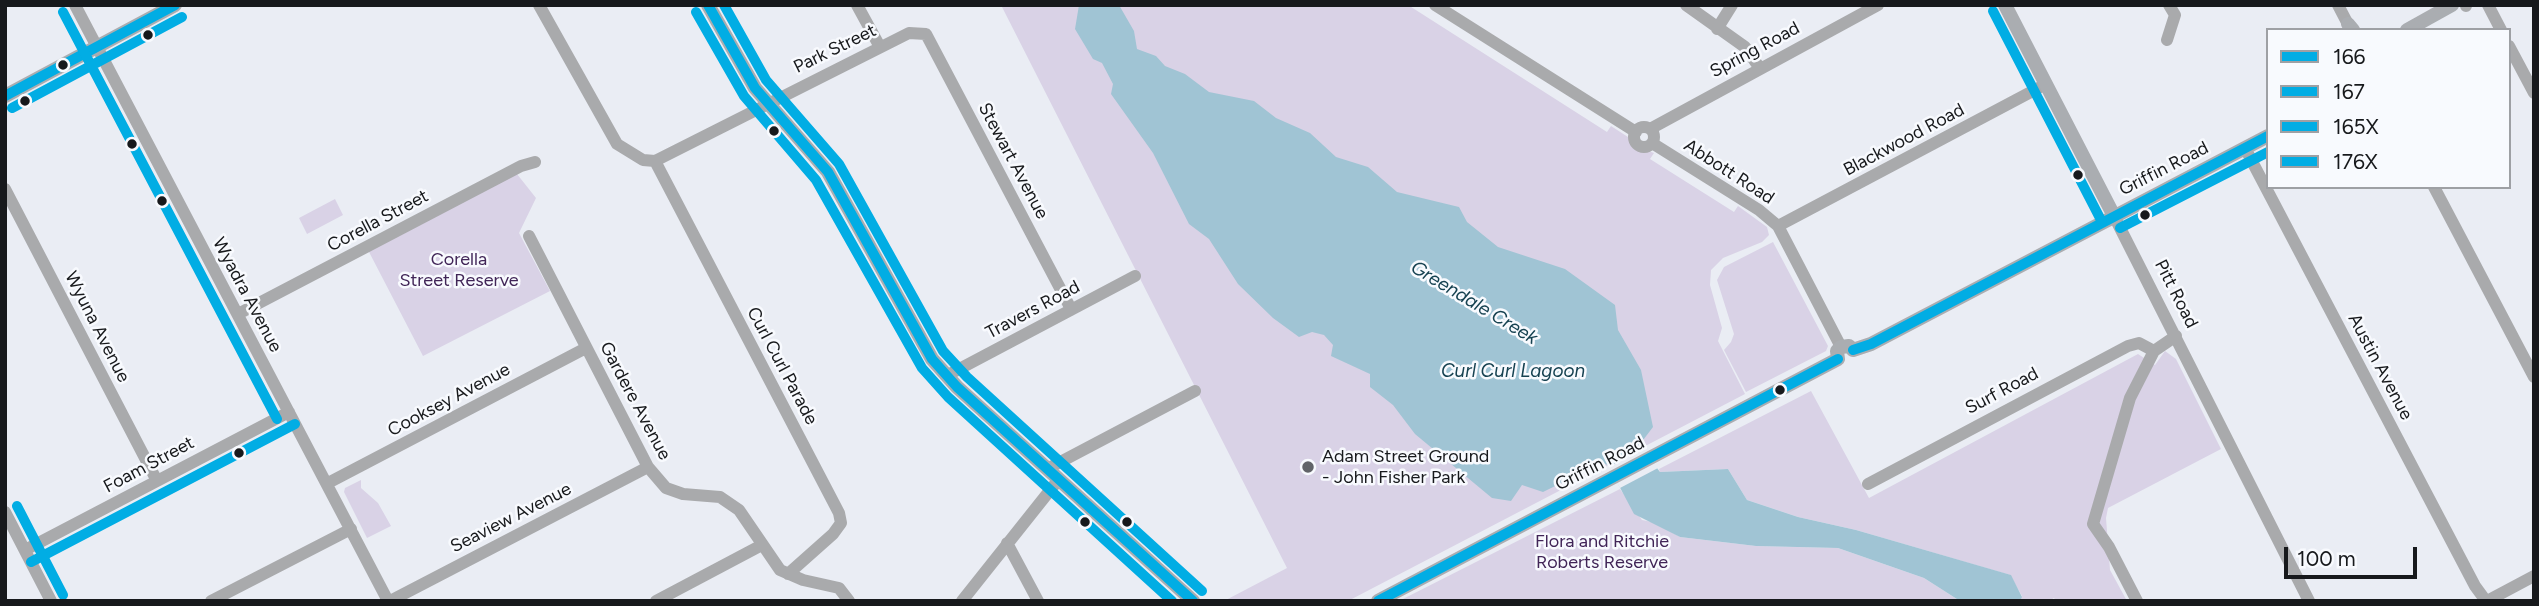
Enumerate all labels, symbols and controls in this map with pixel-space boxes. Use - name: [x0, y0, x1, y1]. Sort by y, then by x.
- street label: Spring Road: [1706, 17, 1804, 83]
- street label: Park Street: [790, 20, 880, 78]
- unlabelled marker: [141, 28, 155, 42]
- legend: [2266, 28, 2511, 189]
- text: 166: [2333, 44, 2365, 69]
- unlabelled marker: [56, 58, 70, 72]
- text: 167: [2333, 79, 2365, 104]
- unlabelled marker: [18, 94, 32, 108]
- street label: Stewart Avenue: [973, 99, 1053, 223]
- street label: Blackwood Road: [1840, 99, 1968, 181]
- text: 165X: [2333, 114, 2379, 139]
- unlabelled marker: [767, 124, 781, 138]
- street label: Abbott Road: [1680, 135, 1778, 209]
- unlabelled marker: [125, 137, 139, 151]
- street label: Griffin Road: [2116, 137, 2212, 201]
- text: 176X: [2333, 149, 2378, 174]
- unlabelled marker: [2071, 168, 2085, 182]
- street label: Corella Street: [324, 185, 432, 257]
- unlabelled marker: [155, 194, 169, 208]
- unlabelled marker: [2138, 208, 2152, 222]
- street label: Wyadra Avenue: [208, 234, 286, 356]
- park label: Corella Street Reserve: [399, 249, 519, 292]
- water label: Greendale Creek: [1406, 256, 1542, 350]
- street label: Pitt Road: [2150, 256, 2202, 332]
- street label: Wyuna Avenue: [60, 268, 134, 386]
- street label: Travers Road: [982, 276, 1084, 344]
- street label: Curl Curl Parade: [742, 304, 822, 428]
- street label: Austin Avenue: [2343, 310, 2417, 424]
- street label: Gardere Avenue: [595, 338, 675, 464]
- street label: Cooksey Avenue: [384, 359, 514, 441]
- water label: Curl Curl Lagoon: [1441, 360, 1585, 382]
- street label: Surf Road: [1962, 363, 2042, 419]
- unlabelled marker: [1773, 383, 1787, 397]
- street label: Foam Street: [100, 432, 198, 498]
- street label: Griffin Road: [1552, 432, 1648, 496]
- unlabelled marker: [232, 446, 246, 460]
- place label: Adam Street Ground - John Fisher Park: [1322, 446, 1489, 489]
- marker: Adam Street Ground - John Fisher Park: [1300, 459, 1316, 475]
- street label: Seaview Avenue: [447, 478, 575, 558]
- unlabelled marker: [1078, 515, 1092, 529]
- unlabelled marker: [1120, 515, 1134, 529]
- park label: Flora and Ritchie Roberts Reserve: [1535, 531, 1669, 574]
- scale bar: [2287, 532, 2420, 576]
- text: 100 m: [2297, 546, 2356, 571]

